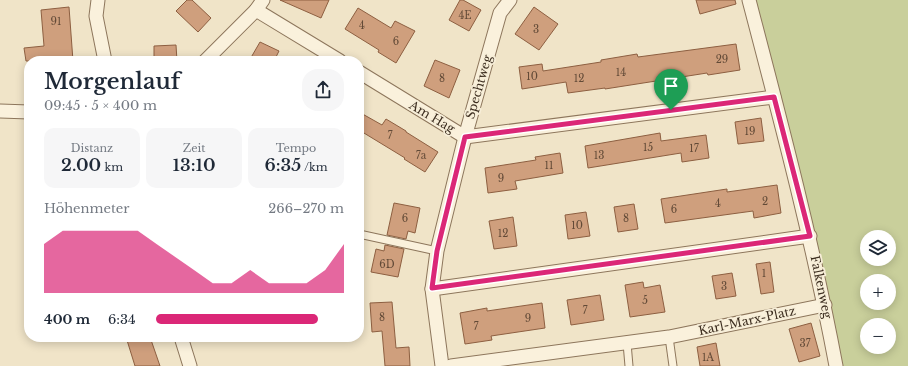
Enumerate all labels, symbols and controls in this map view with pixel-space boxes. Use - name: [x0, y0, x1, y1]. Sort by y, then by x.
- house number: 4E: [458, 9, 472, 22]
- house number: 91: [51, 15, 61, 28]
- house number: 4: [359, 19, 365, 32]
- house number: 3: [533, 23, 539, 36]
- house number: 6: [393, 35, 399, 48]
- street label: Spechtweg: [462, 52, 495, 121]
- house number: 29: [716, 53, 728, 66]
- house number: 14: [616, 66, 626, 79]
- text: Morgenlauf: [44, 68, 180, 95]
- button: share: [302, 69, 344, 111]
- pin: [654, 69, 688, 110]
- house number: 10: [526, 70, 538, 83]
- house number: 8: [439, 72, 445, 85]
- house number: 12: [574, 72, 584, 85]
- icon: arrive: [660, 75, 682, 97]
- text: 09:45 · 5 × 400 m: [44, 97, 157, 114]
- street label: Am Hag: [406, 97, 458, 136]
- house number: 19: [745, 125, 755, 138]
- house number: 7: [387, 129, 393, 142]
- text: Distanz: [71, 141, 113, 155]
- text: Zeit: [183, 141, 205, 155]
- text: Tempo: [276, 141, 316, 155]
- house number: 15: [643, 141, 653, 154]
- house number: 17: [689, 142, 700, 155]
- house number: 7a: [416, 149, 427, 162]
- house number: 13: [594, 149, 604, 162]
- text: 2.00: [61, 155, 101, 176]
- text: 13:10: [172, 155, 216, 176]
- text: 6:35: [264, 155, 301, 176]
- house number: 11: [545, 159, 553, 172]
- text: km: [101, 160, 123, 174]
- text: /km: [301, 160, 328, 174]
- house number: 9: [498, 172, 504, 185]
- house number: 2: [762, 195, 768, 208]
- house number: 4: [715, 197, 721, 210]
- text: Höhenmeter: [44, 200, 130, 217]
- text: 266–270 m: [268, 200, 344, 217]
- house number: 6: [671, 203, 677, 216]
- house number: 6: [402, 212, 408, 225]
- house number: 8: [623, 212, 629, 225]
- house number: 10: [571, 219, 583, 232]
- house number: 12: [498, 227, 508, 240]
- map controls: [860, 230, 896, 354]
- button: layers: [860, 230, 896, 266]
- street label: Falkenweg: [807, 254, 836, 321]
- house number: 6D: [379, 258, 395, 271]
- house number: 1: [762, 267, 766, 280]
- button: +: [860, 274, 896, 310]
- house number: 3: [721, 280, 727, 293]
- house number: 5: [642, 294, 648, 307]
- street label: Karl-Marx-Platz: [697, 303, 797, 338]
- house number: 7: [582, 304, 588, 317]
- text: 400 m: [44, 311, 90, 328]
- text: 6:34: [108, 311, 136, 328]
- house number: 8: [379, 311, 385, 324]
- house number: 9: [525, 312, 531, 325]
- button: −: [860, 318, 896, 354]
- house number: 7: [473, 320, 479, 333]
- house number: 37: [799, 337, 812, 350]
- house number: 1A: [702, 351, 714, 364]

